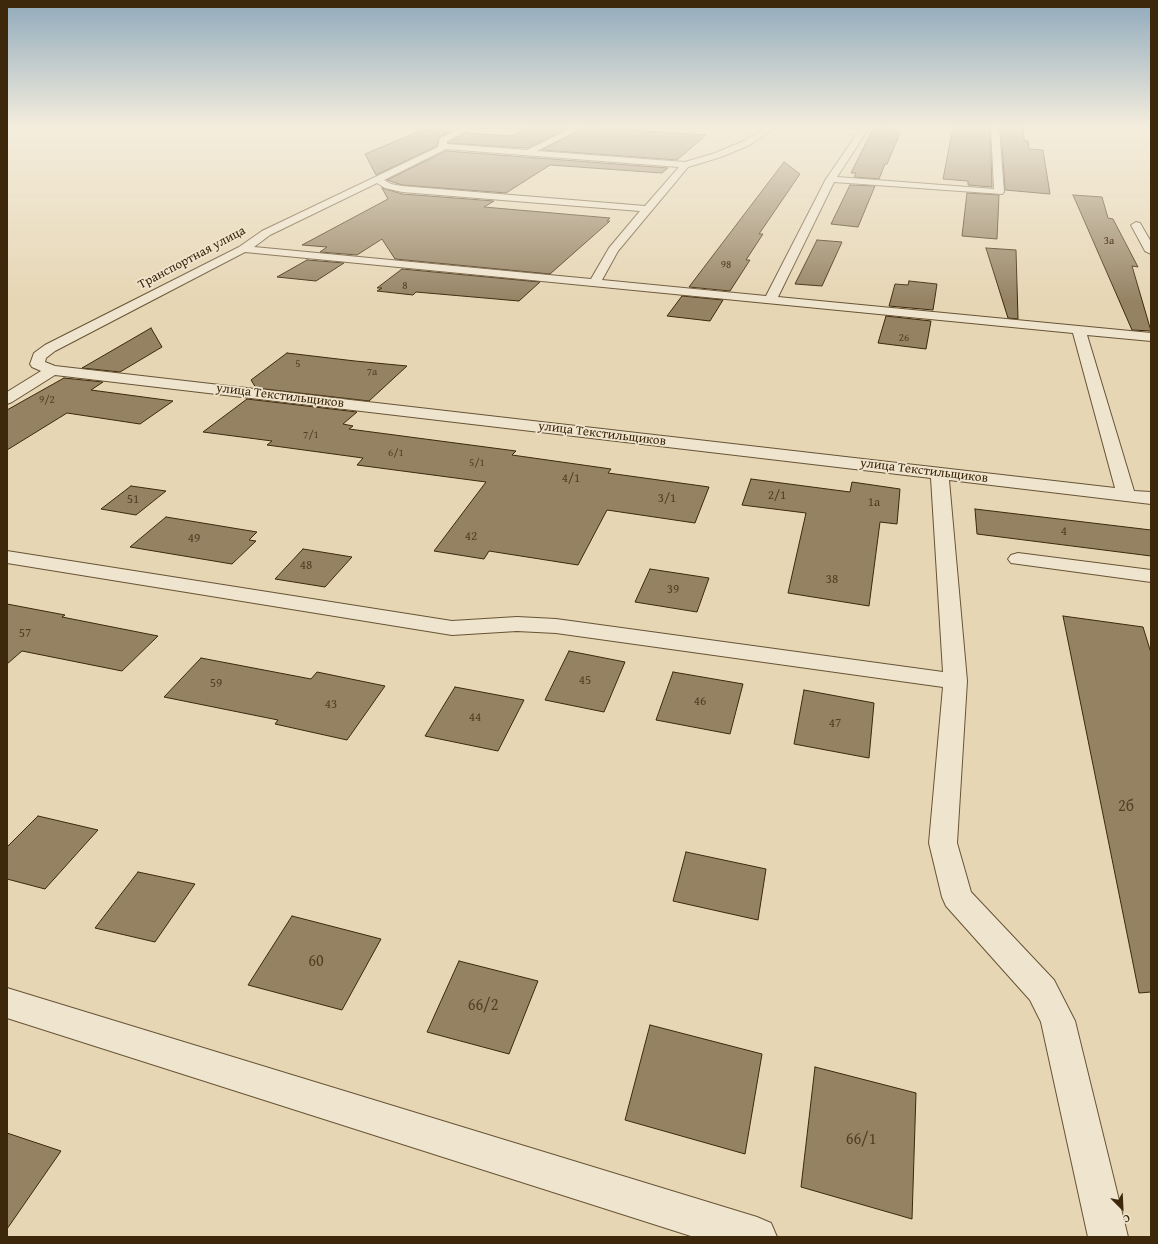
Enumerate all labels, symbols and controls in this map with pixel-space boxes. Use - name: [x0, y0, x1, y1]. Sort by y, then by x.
- street label: Транспортная улица: [136, 223, 248, 293]
- house number: 3а: [1104, 234, 1114, 248]
- house number: 98: [721, 258, 731, 272]
- house number: 8: [402, 279, 408, 293]
- house number: 26: [899, 331, 909, 345]
- house number: 5: [295, 357, 301, 371]
- house number: 7а: [367, 365, 377, 379]
- street label: улица Текстильщиков: [215, 380, 345, 412]
- house number: 9/2: [39, 393, 55, 407]
- street label: улица Текстильщиков: [537, 418, 667, 450]
- house number: 7/1: [303, 428, 319, 442]
- house number: 6/1: [388, 446, 404, 460]
- street label: улица Текстильщиков: [859, 455, 989, 487]
- house number: 5/1: [469, 456, 485, 470]
- house number: 4/1: [562, 471, 580, 487]
- house number: 2/1: [768, 488, 786, 504]
- house number: 3/1: [658, 491, 676, 507]
- house number: 51: [127, 492, 139, 508]
- house number: 1а: [868, 495, 880, 511]
- house number: 4: [1061, 524, 1067, 540]
- house number: 42: [465, 529, 477, 545]
- house number: 49: [188, 531, 200, 547]
- house number: 48: [300, 558, 312, 574]
- house number: 38: [826, 572, 838, 588]
- house number: 39: [667, 582, 679, 598]
- house number: 57: [19, 626, 31, 642]
- house number: 45: [579, 673, 591, 689]
- house number: 59: [210, 676, 222, 692]
- house number: 46: [694, 694, 706, 710]
- house number: 43: [325, 697, 337, 713]
- house number: 44: [469, 710, 481, 726]
- house number: 47: [829, 716, 841, 732]
- house number: 2б: [1118, 797, 1134, 817]
- house number: 60: [308, 952, 324, 972]
- house number: 66/2: [468, 996, 498, 1016]
- house number: 66/1: [846, 1130, 876, 1150]
- north arrow: [1102, 1188, 1142, 1228]
- text: С: [1121, 1210, 1133, 1228]

